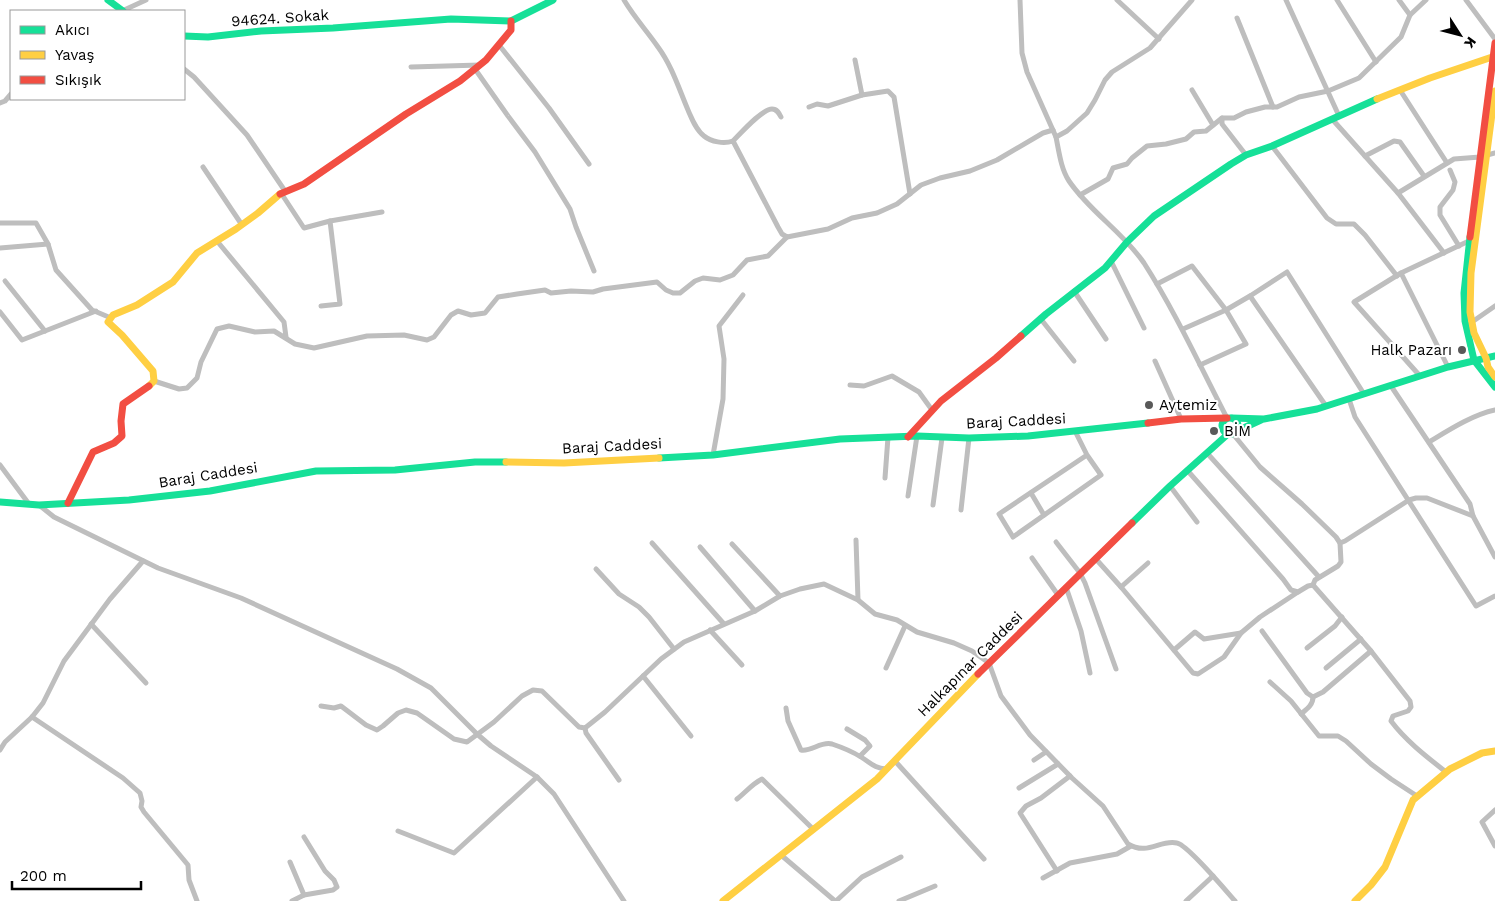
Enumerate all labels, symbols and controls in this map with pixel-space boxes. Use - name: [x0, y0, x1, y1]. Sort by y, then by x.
- street label: 94624. Sokak: [231, 6, 330, 30]
- legend: [10, 10, 185, 100]
- north arrow: [1435, 10, 1485, 60]
- text: Akıcı: [55, 21, 90, 39]
- text: K: [1461, 34, 1480, 52]
- text: Yavaş: [55, 46, 95, 64]
- text: Sıkışık: [55, 71, 102, 89]
- place label: Halk Pazarı: [1370, 341, 1452, 359]
- marker: Halk Pazarı: [1456, 344, 1468, 356]
- place label: Aytemiz: [1159, 396, 1217, 414]
- marker: Aytemiz: [1143, 399, 1155, 411]
- street label: Baraj Caddesi: [966, 409, 1066, 433]
- place label: BİM: [1224, 422, 1251, 440]
- marker: BİM: [1208, 425, 1220, 437]
- street label: Baraj Caddesi: [562, 434, 662, 458]
- street label: Baraj Caddesi: [157, 458, 259, 492]
- street label: Halkapınar Caddesi: [914, 608, 1026, 720]
- scale bar: [12, 858, 141, 890]
- text: 200 m: [20, 867, 67, 885]

